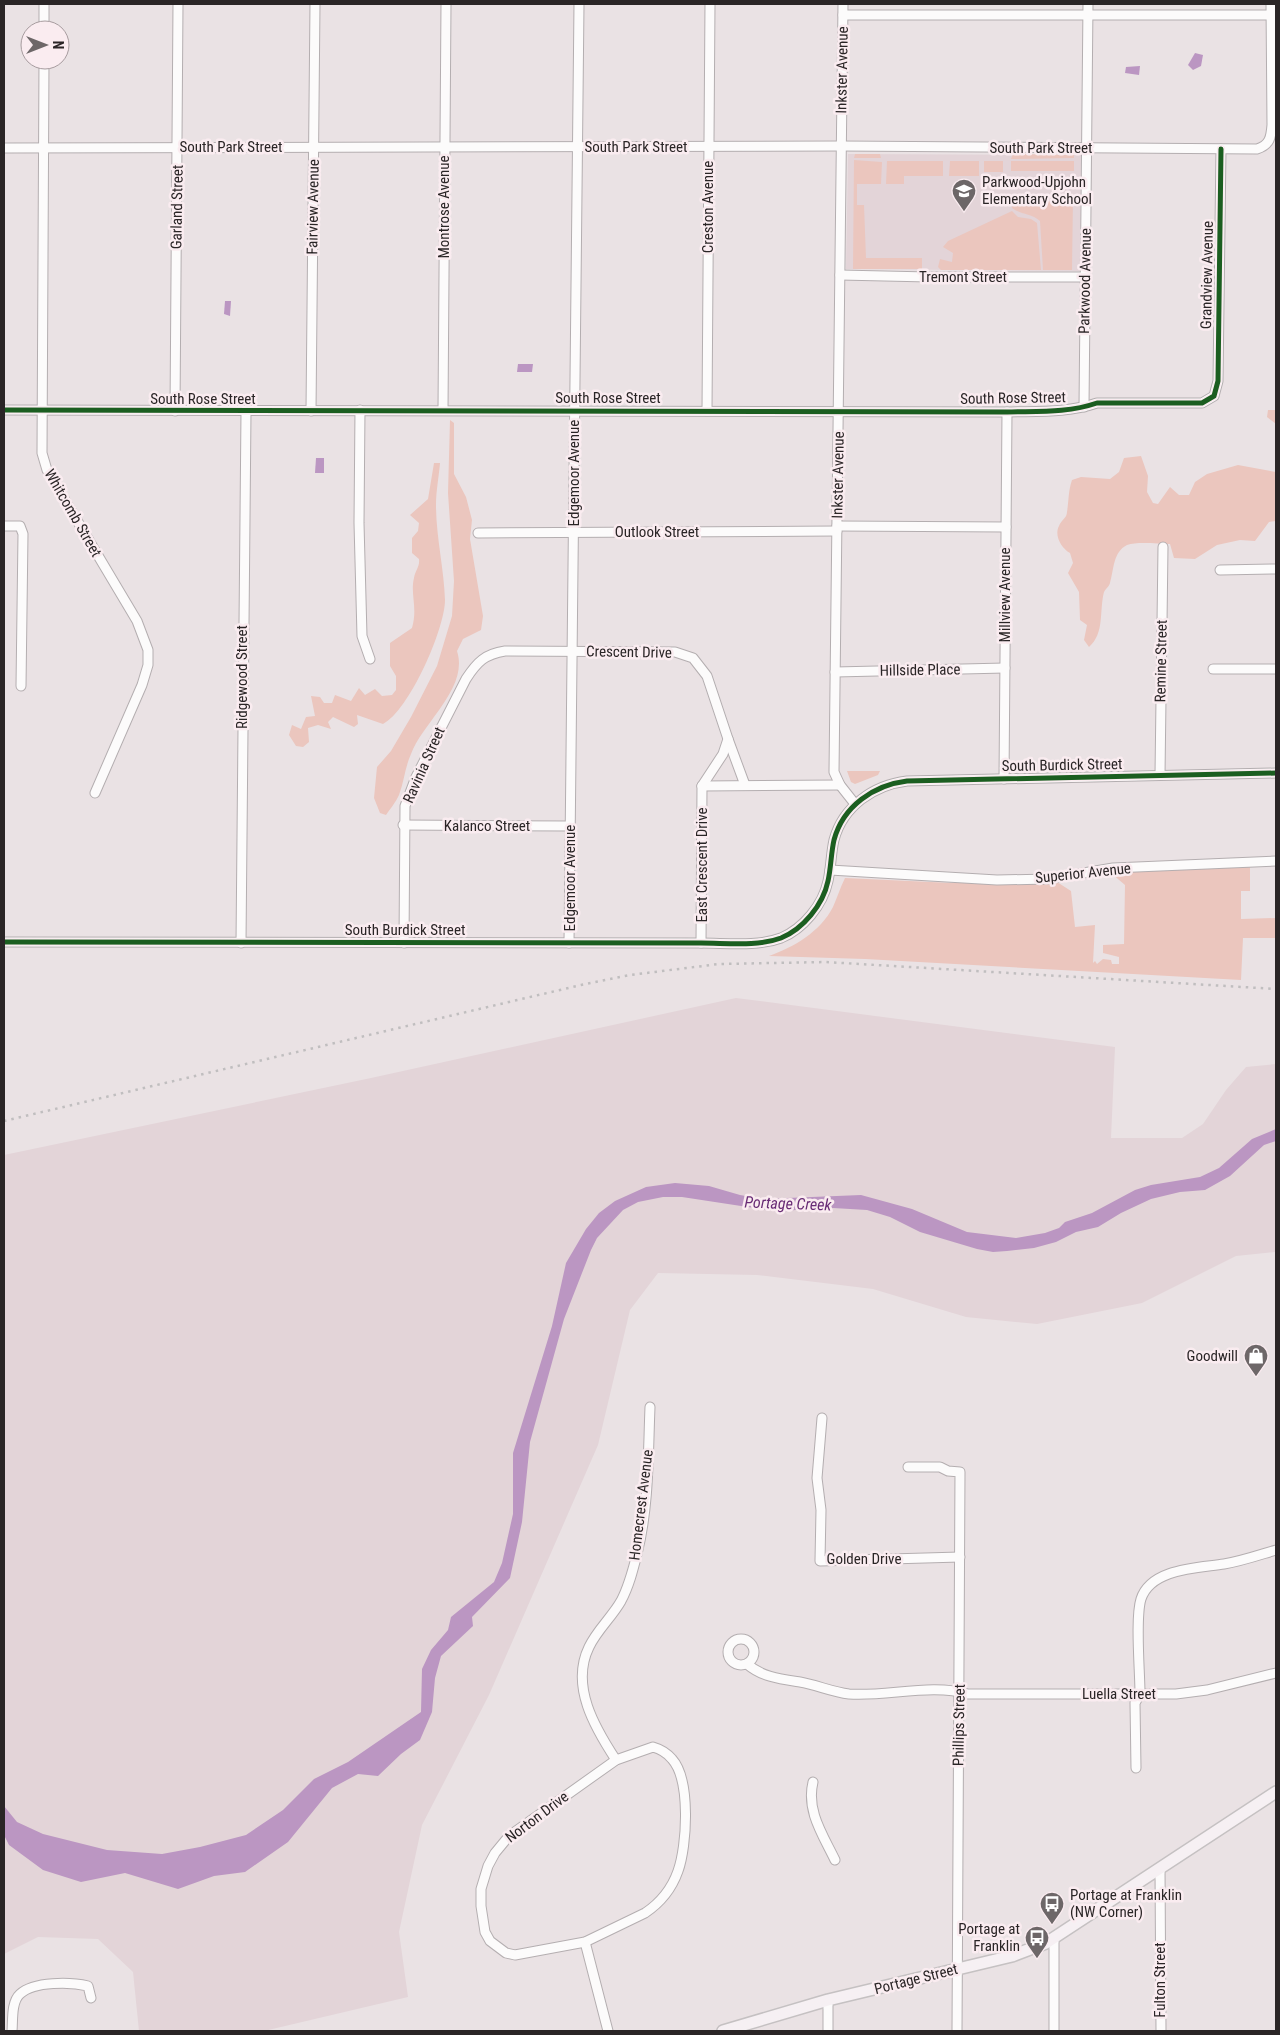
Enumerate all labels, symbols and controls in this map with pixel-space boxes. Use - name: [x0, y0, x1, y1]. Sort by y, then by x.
- north arrow: [20, 20, 70, 70]
- street label: Inkster Avenue: [832, 26, 852, 114]
- text: N: [50, 41, 66, 49]
- street label: South Park Street: [179, 138, 283, 156]
- street label: South Park Street: [584, 138, 688, 156]
- street label: South Park Street: [989, 139, 1093, 157]
- street label: Montrose Avenue: [435, 155, 453, 259]
- street label: Fairview Avenue: [303, 159, 323, 255]
- street label: Creston Avenue: [699, 161, 717, 253]
- street label: Garland Street: [167, 165, 187, 249]
- place label: Parkwood-Upjohn Elementary School: [982, 173, 1092, 208]
- school or university icon: Parkwood-Upjohn Elementary School: [951, 178, 977, 212]
- street label: Grandview Avenue: [1197, 221, 1217, 329]
- street label: Parkwood Avenue: [1075, 228, 1095, 334]
- street label: Tremont Street: [919, 268, 1007, 286]
- street label: South Rose Street: [960, 388, 1066, 408]
- street label: South Rose Street: [555, 389, 661, 407]
- street label: South Rose Street: [150, 390, 256, 408]
- street label: Edgemoor Avenue: [565, 420, 583, 526]
- street label: Inkster Avenue: [828, 431, 848, 519]
- street label: Whitcomb Street: [41, 466, 105, 560]
- street label: Outlook Street: [615, 523, 699, 541]
- street label: Millview Avenue: [996, 548, 1014, 642]
- street label: Remine Street: [1151, 620, 1171, 702]
- street label: Ridgewood Street: [233, 625, 251, 729]
- street label: Crescent Drive: [586, 642, 672, 662]
- street label: Hillside Place: [879, 660, 961, 680]
- street label: Ravinia Street: [399, 724, 449, 806]
- street label: South Burdick Street: [1001, 755, 1123, 775]
- street label: East Crescent Drive: [693, 807, 711, 923]
- street label: Kalanco Street: [444, 817, 530, 835]
- street label: Edgemoor Avenue: [561, 825, 579, 931]
- street label: Superior Avenue: [1034, 859, 1132, 887]
- street label: South Burdick Street: [345, 921, 465, 939]
- water label: Portage Creek: [744, 1192, 833, 1215]
- shop icon: Goodwill: [1243, 1343, 1269, 1377]
- place label: Goodwill: [1187, 1347, 1238, 1365]
- street label: Homecrest Avenue: [625, 1449, 657, 1561]
- street label: Golden Drive: [827, 1550, 901, 1568]
- street label: Phillips Street: [949, 1684, 969, 1766]
- street label: Luella Street: [1082, 1685, 1156, 1703]
- street label: Norton Drive: [502, 1787, 572, 1847]
- place label: Portage at Franklin (NW Corner): [1070, 1886, 1182, 1921]
- bus stop icon: Portage at Franklin (NW Corner): [1039, 1891, 1065, 1925]
- place label: Portage at Franklin: [958, 1920, 1020, 1955]
- bus stop icon: Portage at Franklin: [1024, 1925, 1050, 1959]
- street label: Fulton Street: [1151, 1942, 1169, 2018]
- street label: Portage Street: [872, 1960, 960, 1998]

